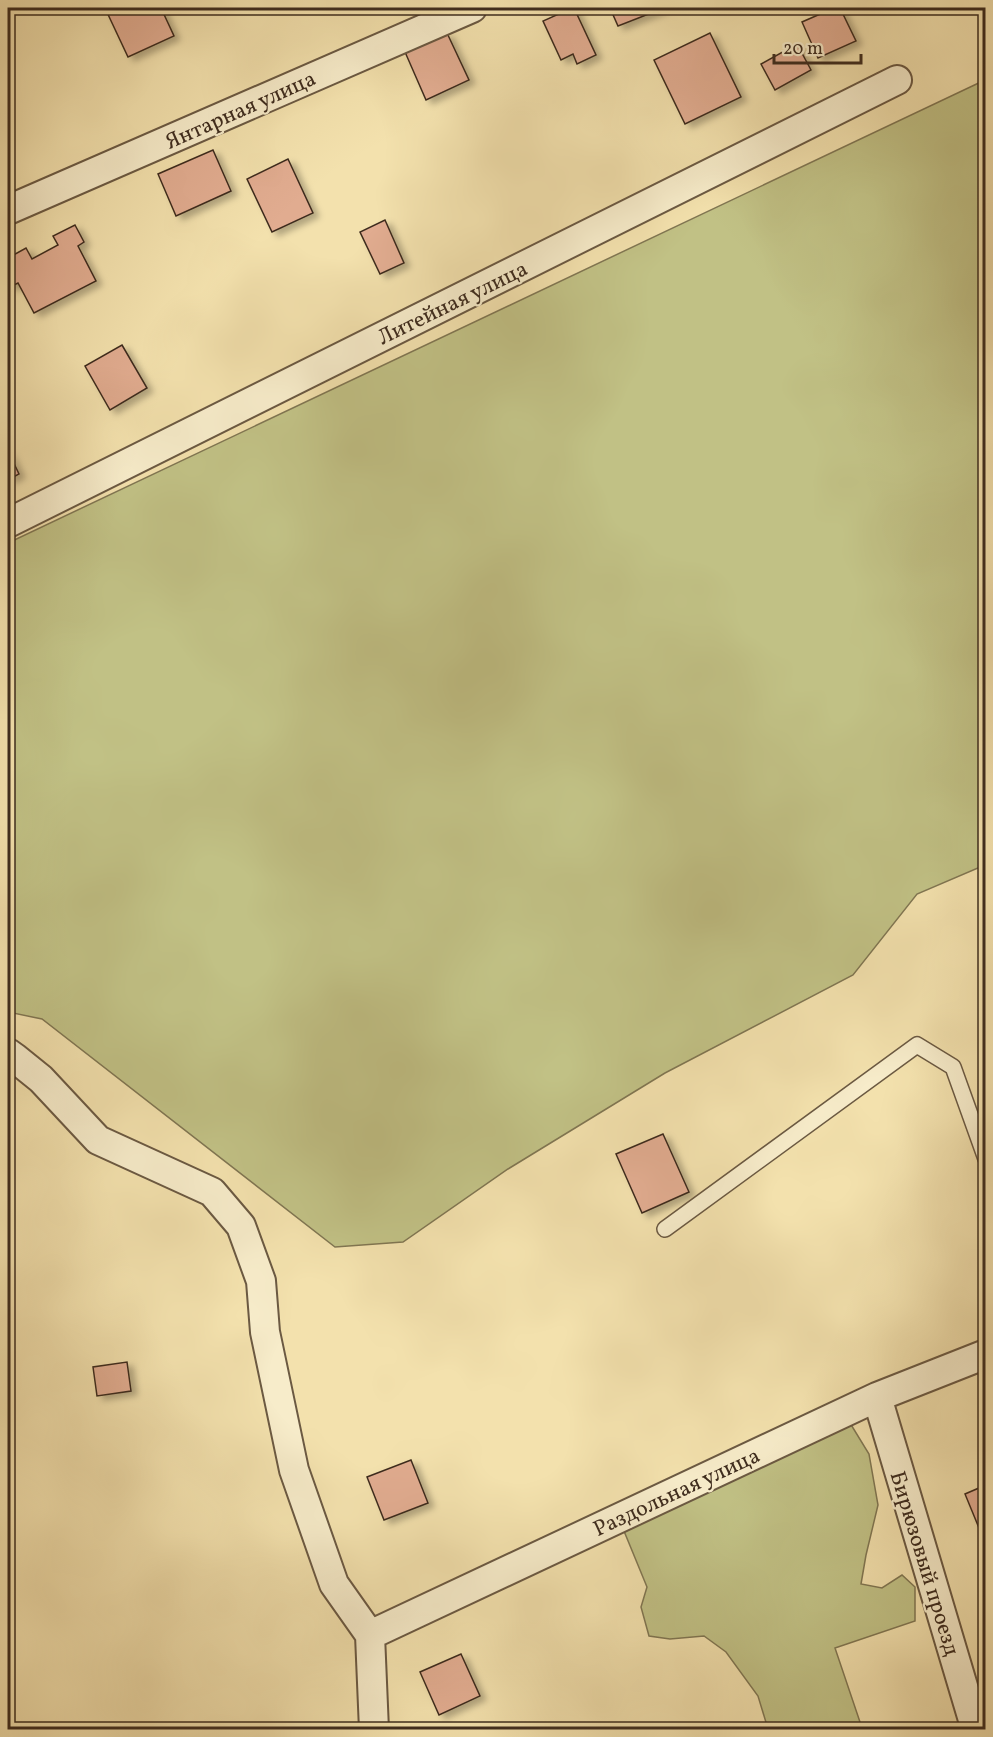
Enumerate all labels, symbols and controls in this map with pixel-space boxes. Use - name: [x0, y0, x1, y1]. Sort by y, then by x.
- scale bar: [774, 27, 861, 65]
- text: 20 m: [783, 37, 823, 62]
- street label: Янтарная улица: [161, 64, 321, 158]
- street label: Литейная улица: [373, 254, 534, 354]
- street label: Раздольная улица: [589, 1441, 766, 1546]
- street label: Бирюзовый проезд: [881, 1468, 967, 1660]

